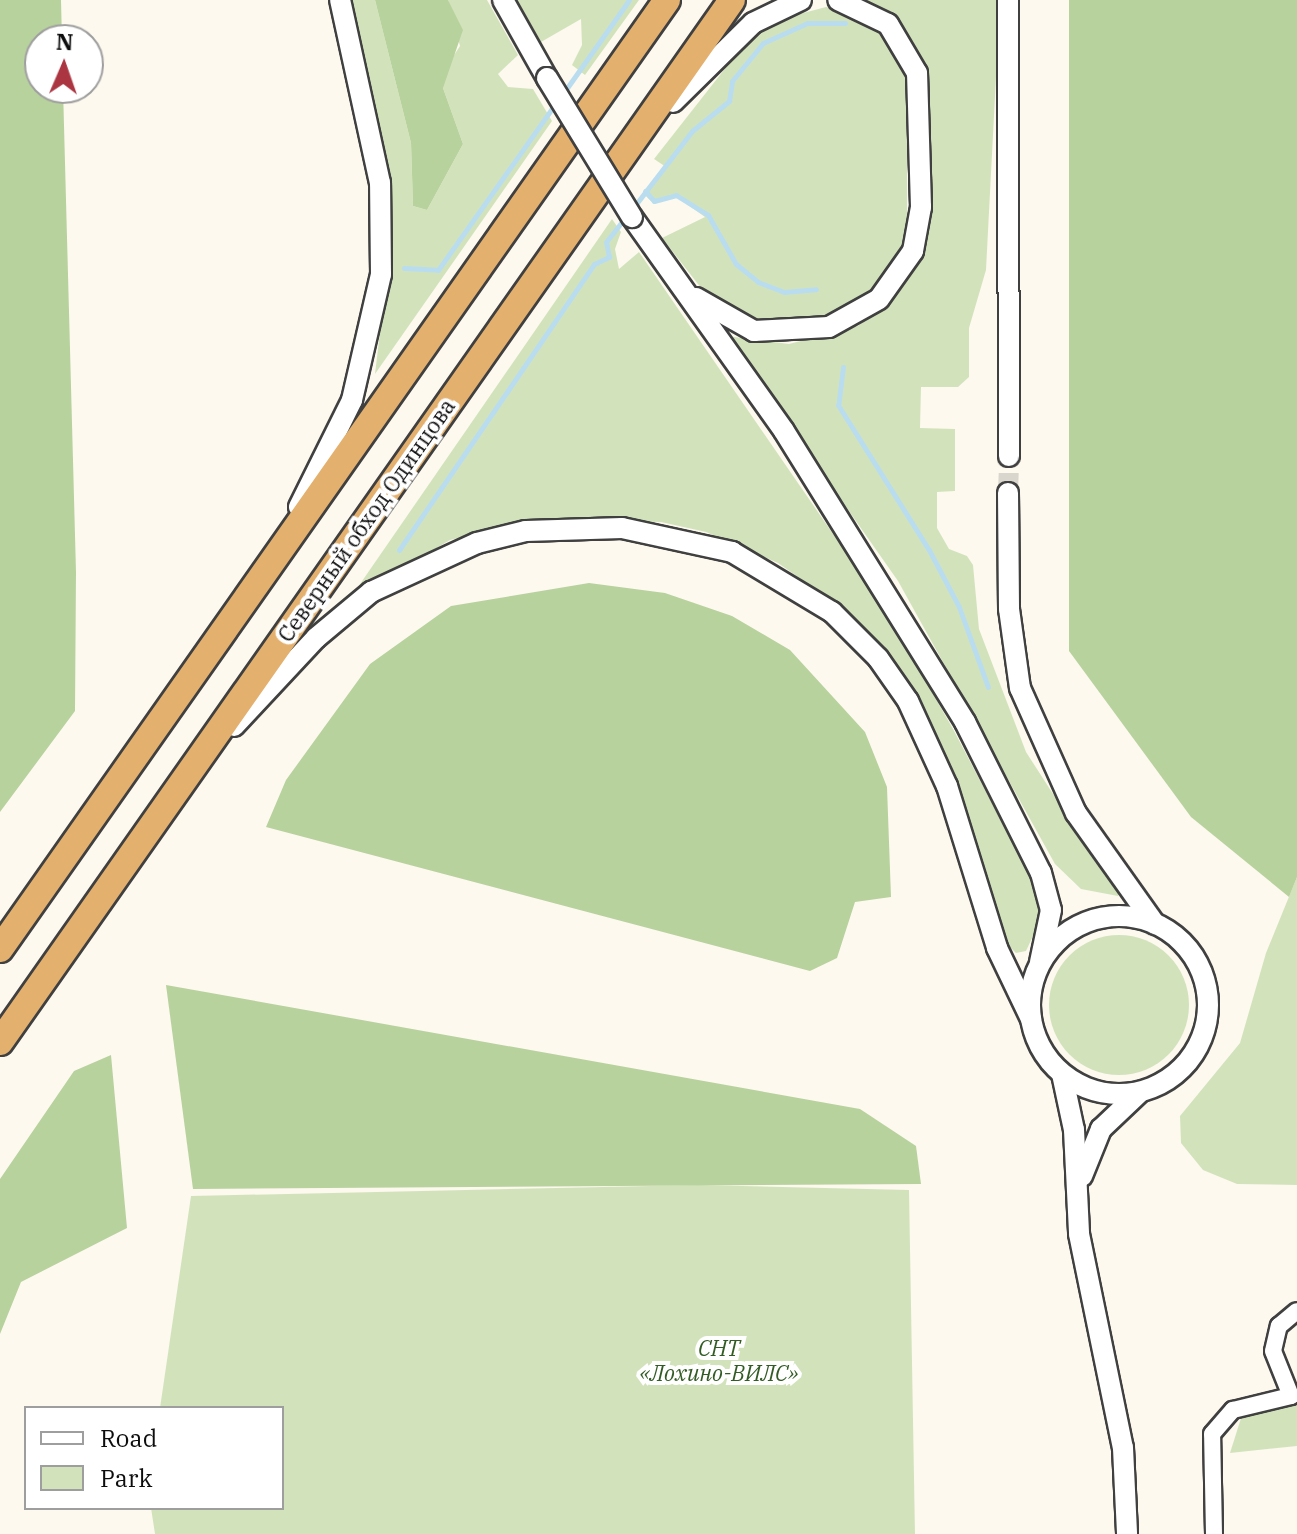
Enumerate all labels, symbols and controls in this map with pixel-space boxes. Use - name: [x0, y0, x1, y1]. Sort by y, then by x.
- north arrow: [24, 24, 104, 104]
- text: N: [56, 27, 74, 56]
- street label: Северный обход Одинцова: [272, 393, 460, 647]
- park label: СНТ «Лохино-ВИЛС»: [639, 1334, 799, 1386]
- legend: [24, 1406, 284, 1510]
- text: Road: [100, 1422, 157, 1454]
- text: Park: [100, 1462, 152, 1494]

